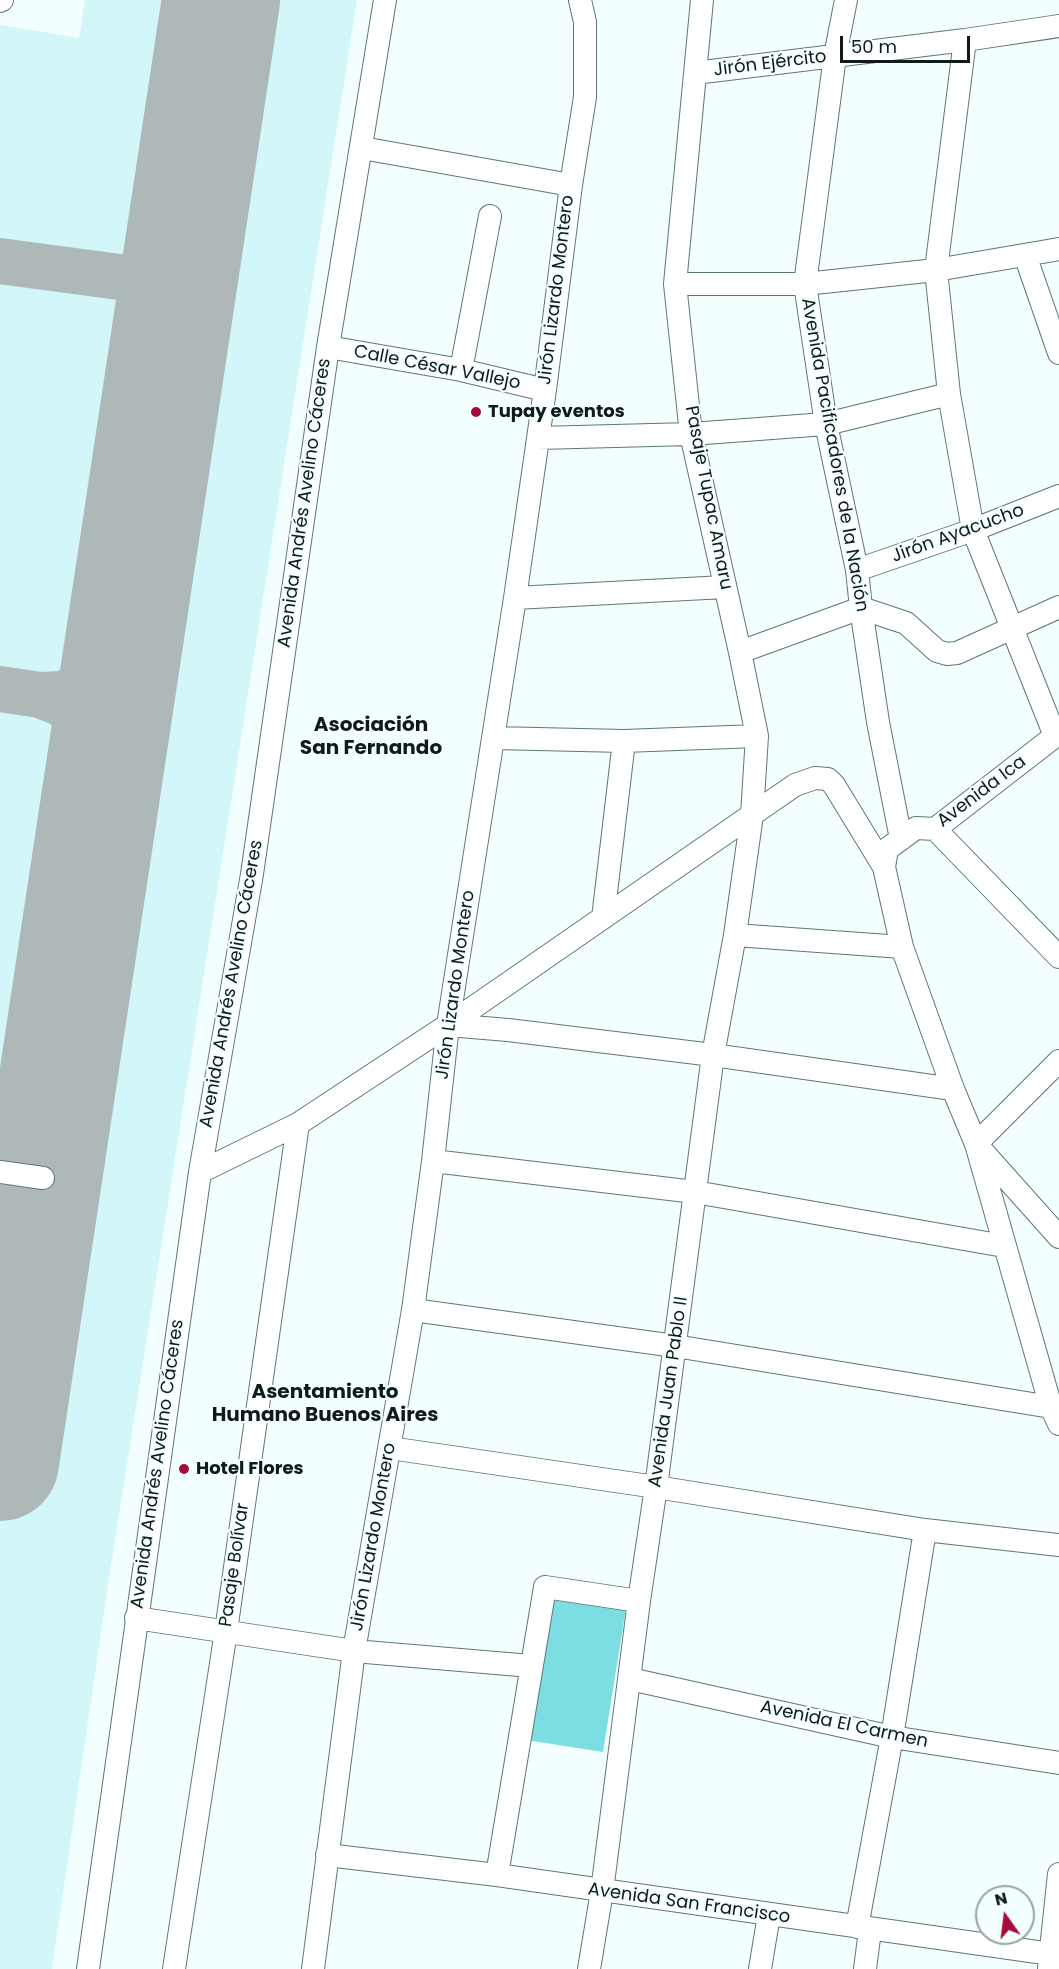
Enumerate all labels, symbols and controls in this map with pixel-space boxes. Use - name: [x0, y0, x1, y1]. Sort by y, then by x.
- scale bar: [843, 24, 974, 62]
- text: 50 m: [851, 34, 897, 59]
- street label: Jirón Ejército: [712, 46, 828, 82]
- street label: Jirón Lizardo Montero: [535, 194, 579, 386]
- street label: Avenida Pacificadores de la Nación: [796, 296, 872, 614]
- street label: Calle César Vallejo: [352, 341, 522, 395]
- street label: Avenida Andrés Avelino Cáceres: [274, 357, 336, 649]
- place label: Tupay eventos: [488, 401, 625, 423]
- street label: Pasaje Tupac Amaru: [680, 404, 736, 592]
- marker: Tupay eventos: [469, 405, 483, 419]
- street label: Jirón Ayacucho: [889, 500, 1027, 568]
- district label: Asociación San Fernando: [300, 714, 442, 761]
- street label: Avenida Ica: [933, 751, 1031, 833]
- street label: Avenida Andrés Avelino Cáceres: [196, 838, 268, 1130]
- street label: Jirón Lizardo Montero: [432, 889, 480, 1081]
- street label: Avenida Juan Pablo II: [645, 1295, 693, 1489]
- street label: Avenida Andrés Avelino Cáceres: [127, 1318, 189, 1610]
- district label: Asentamiento Humano Buenos Aires: [212, 1381, 438, 1428]
- street label: Jirón Lizardo Montero: [347, 1441, 401, 1633]
- place label: Hotel Flores: [196, 1458, 304, 1480]
- marker: Hotel Flores: [177, 1462, 191, 1476]
- street label: Pasaje Bolívar: [216, 1502, 254, 1628]
- street label: Avenida El Carmen: [758, 1697, 930, 1753]
- street label: Avenida San Francisco: [586, 1879, 792, 1929]
- north arrow: [975, 1885, 1035, 1945]
- text: N: [992, 1886, 1010, 1912]

